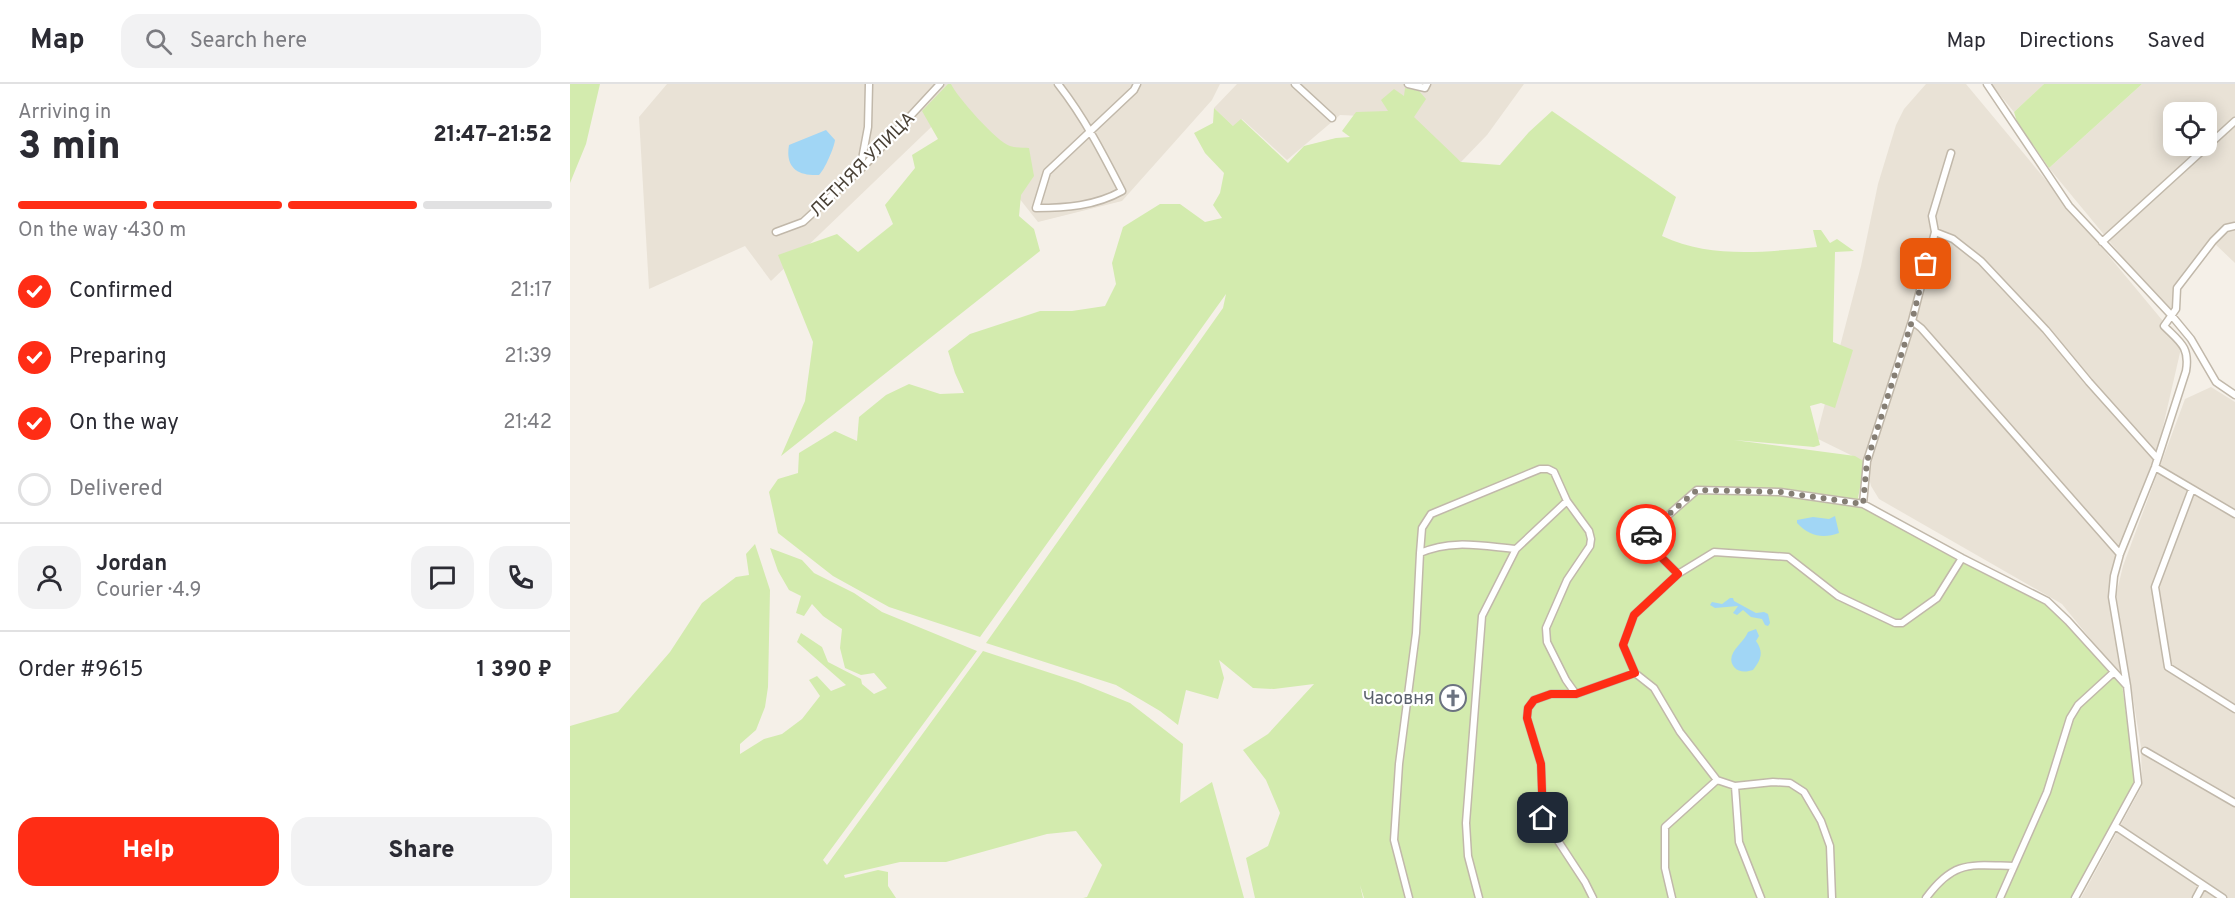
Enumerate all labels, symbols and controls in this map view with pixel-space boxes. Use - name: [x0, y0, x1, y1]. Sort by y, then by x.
- search box: [121, 14, 541, 68]
- text: Map: [30, 23, 85, 59]
- icon: search: [142, 25, 175, 58]
- text: Search here: [190, 28, 307, 55]
- text: Map: [1946, 28, 1986, 55]
- text: Directions: [2019, 28, 2114, 55]
- text: Saved: [2147, 28, 2205, 55]
- text: Arriving in: [18, 100, 111, 126]
- map controls: [2163, 102, 2217, 156]
- button: locate: [2163, 102, 2217, 156]
- street label: ЛЕТНЯЯ УЛИЦА: [805, 107, 921, 223]
- text: 21:47–21:52: [433, 122, 552, 149]
- text: 3 min: [18, 124, 121, 173]
- text: On the way · 430 m: [18, 218, 186, 244]
- pin: [1900, 238, 1951, 289]
- icon: bag: [1909, 247, 1942, 280]
- icon: check: [18, 275, 51, 308]
- text: Confirmed: [69, 278, 173, 305]
- text: 21:17: [510, 278, 552, 304]
- icon: check: [18, 341, 51, 374]
- text: Preparing: [69, 344, 167, 371]
- text: 21:39: [504, 344, 552, 370]
- icon: check: [18, 407, 51, 440]
- text: On the way: [69, 410, 179, 437]
- text: 21:42: [503, 410, 552, 436]
- text: Delivered: [69, 476, 163, 503]
- courier: [1616, 504, 1676, 564]
- icon: car: [1630, 518, 1663, 551]
- button: person: [18, 546, 81, 609]
- button: chat: [411, 546, 474, 609]
- button: phone: [489, 546, 552, 609]
- text: Jordan: [96, 551, 167, 578]
- text: Courier · 4.9: [96, 578, 201, 604]
- text: Order #9615: [18, 657, 143, 684]
- text: 1 390 ₽: [477, 657, 552, 684]
- church icon: Часовня: [1438, 683, 1468, 713]
- place label: Часовня: [1363, 688, 1434, 711]
- pin: [1517, 792, 1568, 843]
- icon: home: [1526, 801, 1559, 834]
- button: Help: [18, 817, 279, 886]
- button: Share: [291, 817, 552, 886]

